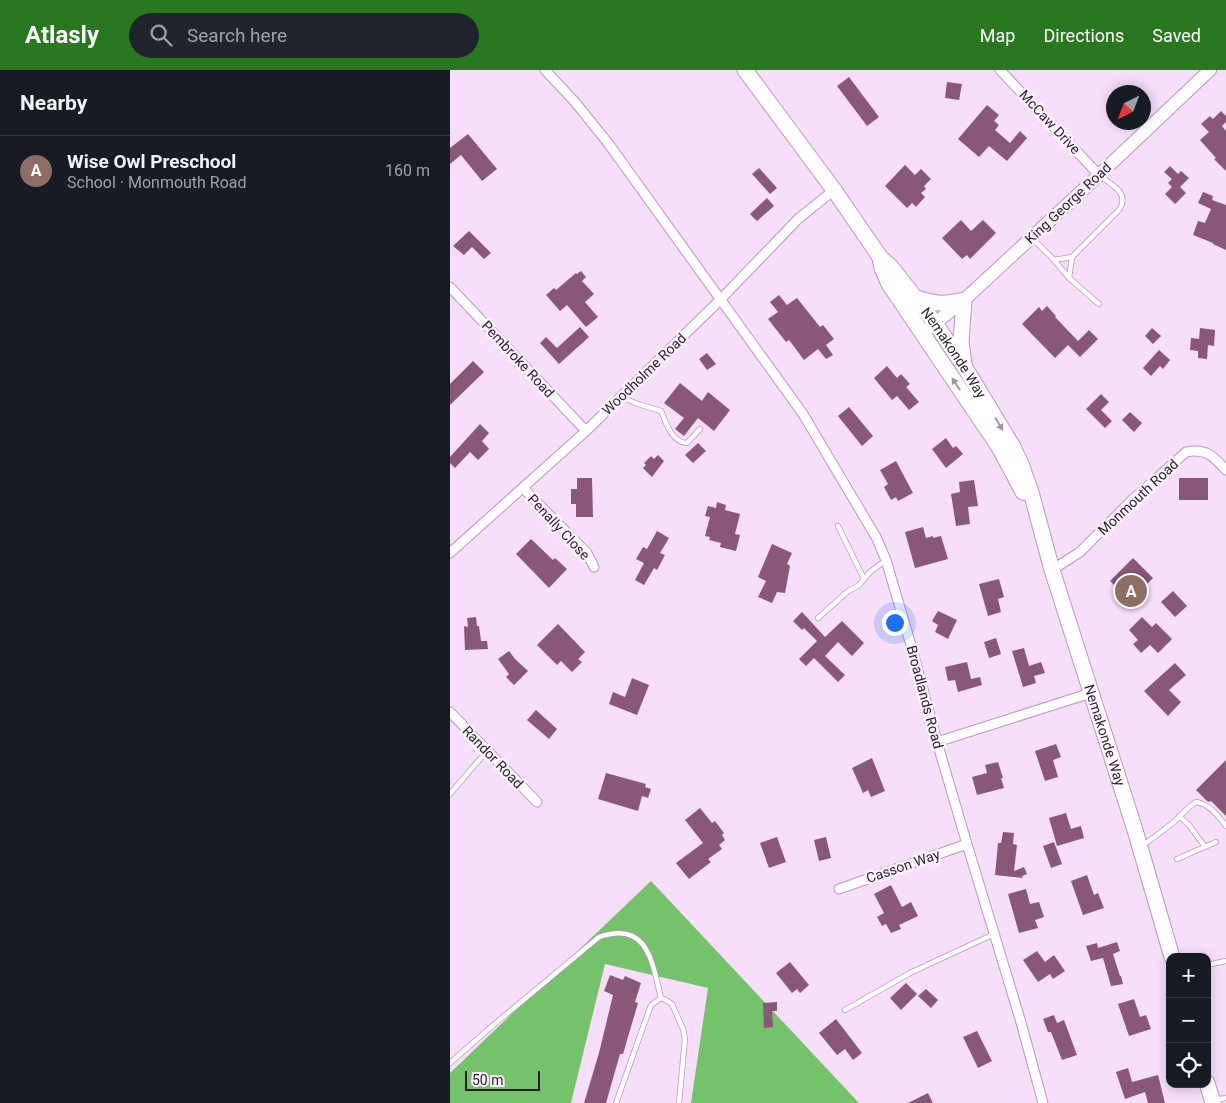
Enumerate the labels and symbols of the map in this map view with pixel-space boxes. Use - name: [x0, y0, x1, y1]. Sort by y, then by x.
- north arrow: [1106, 85, 1151, 130]
- street label: McCaw Drive: [1016, 87, 1084, 157]
- street label: King George Road: [1022, 159, 1114, 247]
- street label: Nemakonde Way: [918, 304, 990, 401]
- street label: Pembroke Road: [478, 317, 558, 401]
- street label: Woodholme Road: [599, 330, 689, 418]
- one-way arrow: [952, 377, 961, 390]
- one-way arrow: [995, 418, 1004, 431]
- street label: Monmouth Road: [1095, 456, 1181, 538]
- street label: Penally Close: [525, 491, 593, 563]
- pin: A: [1115, 572, 1147, 610]
- your location: [882, 610, 908, 636]
- street label: Broadlands Road: [904, 644, 946, 750]
- street label: Nemakonde Way: [1081, 683, 1128, 788]
- street label: Randor Road: [459, 723, 527, 791]
- street label: Casson Way: [864, 846, 942, 886]
- scale bar: [465, 1068, 540, 1091]

